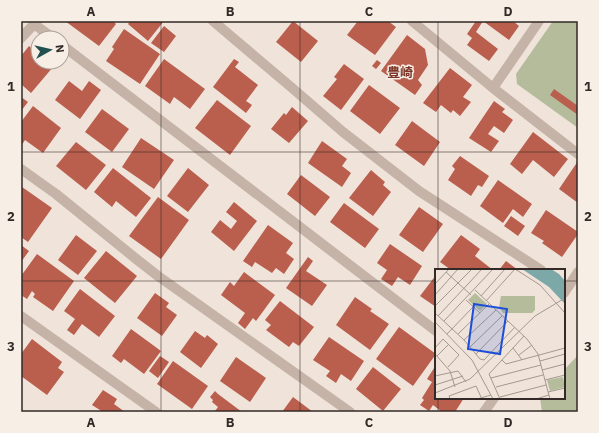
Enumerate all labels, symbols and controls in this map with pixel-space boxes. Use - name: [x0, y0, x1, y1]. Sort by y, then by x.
- text: A: [87, 3, 96, 20]
- text: B: [226, 3, 235, 20]
- text: C: [365, 3, 374, 20]
- text: D: [503, 3, 513, 20]
- north arrow: [30, 30, 70, 70]
- text: N: [52, 44, 67, 54]
- district label: 豊崎: [387, 64, 413, 81]
- text: 1: [7, 78, 15, 95]
- text: 1: [584, 78, 592, 95]
- text: 2: [7, 208, 15, 225]
- text: 2: [584, 208, 592, 225]
- inset map: [435, 269, 565, 399]
- text: 3: [7, 338, 15, 355]
- text: 3: [584, 338, 592, 355]
- text: A: [87, 414, 96, 431]
- text: B: [226, 414, 235, 431]
- text: C: [365, 414, 374, 431]
- text: D: [503, 414, 513, 431]

